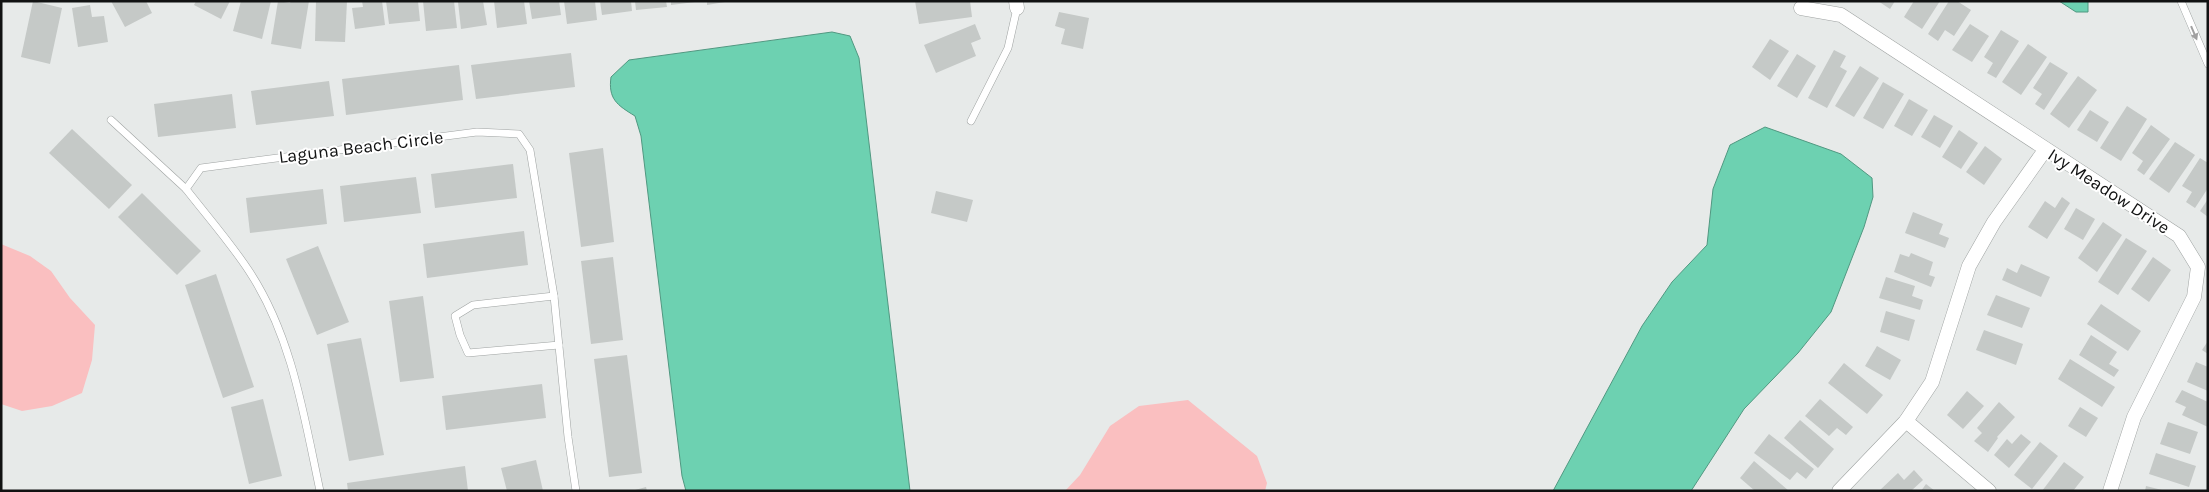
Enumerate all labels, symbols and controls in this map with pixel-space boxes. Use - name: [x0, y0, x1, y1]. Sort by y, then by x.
- one-way arrow: [2191, 26, 2199, 40]
- street label: Laguna Beach Circle: [277, 126, 445, 168]
- street label: Ivy Meadow Drive: [2044, 143, 2174, 239]

